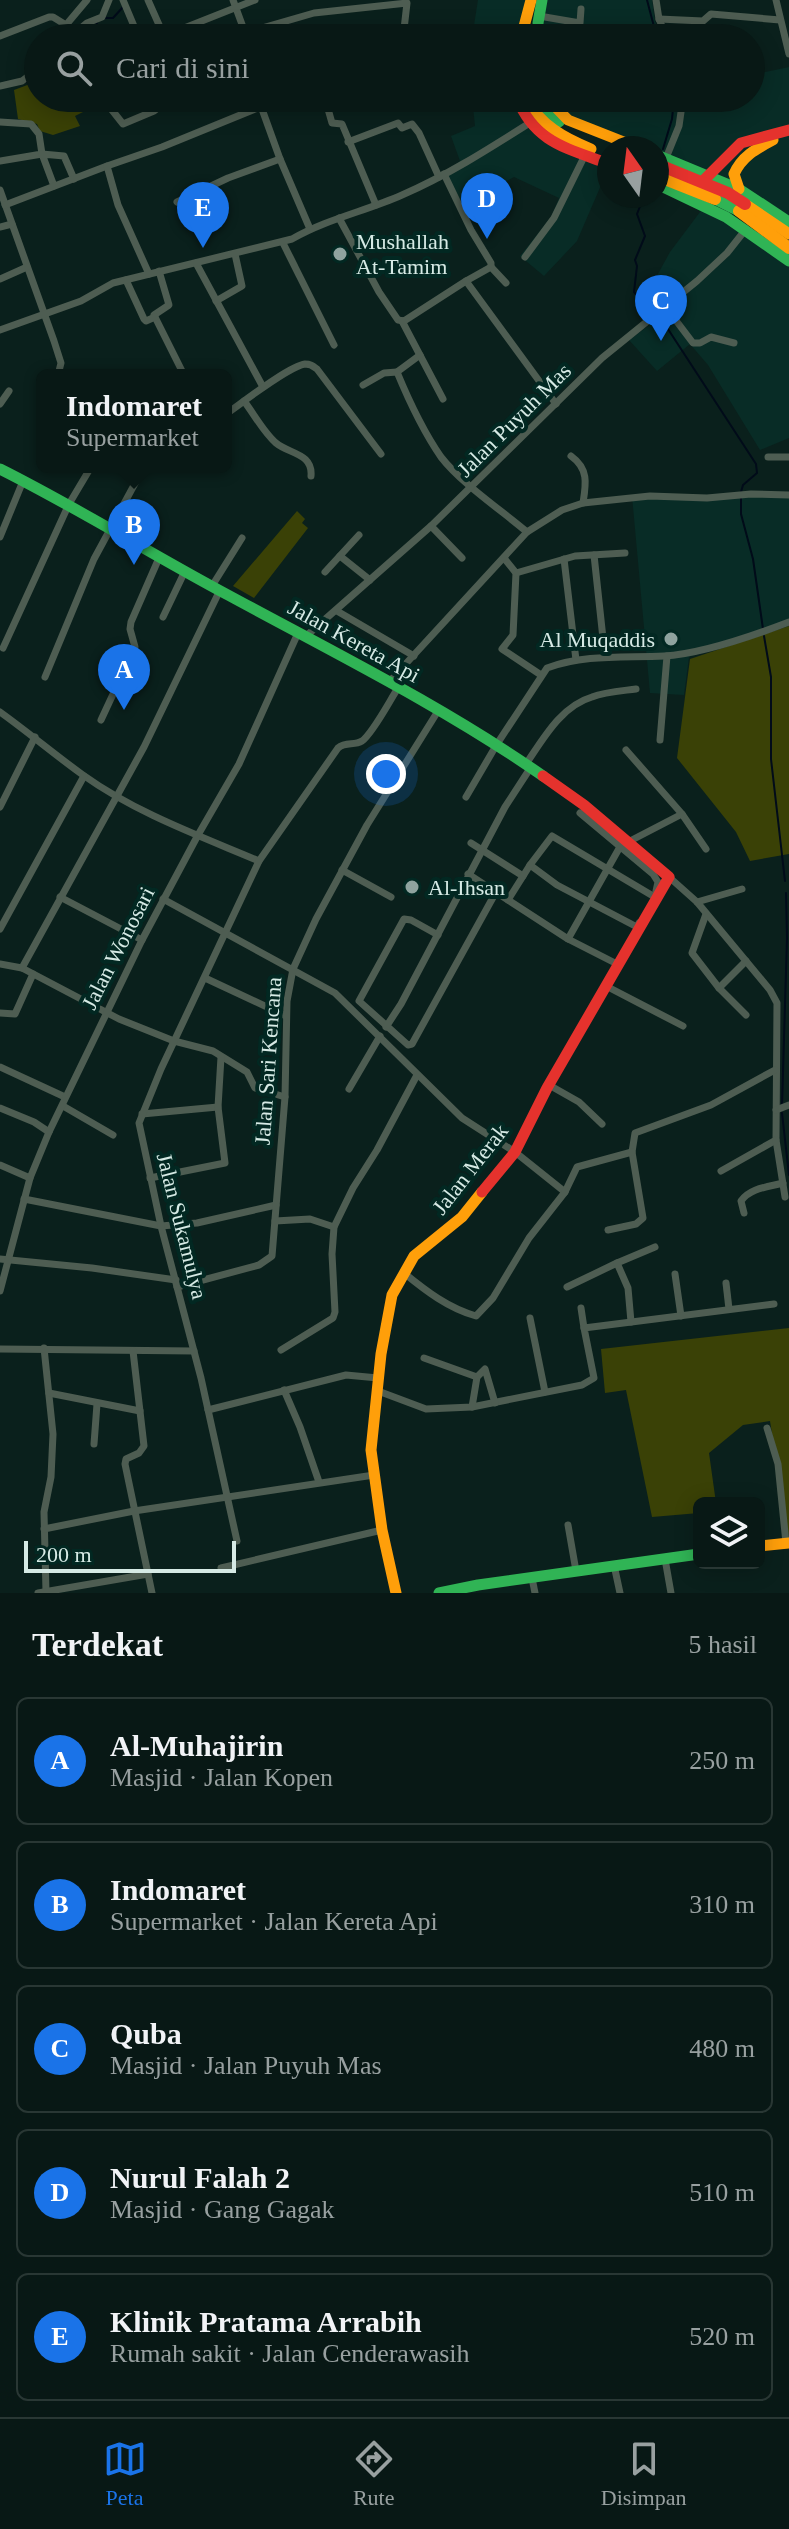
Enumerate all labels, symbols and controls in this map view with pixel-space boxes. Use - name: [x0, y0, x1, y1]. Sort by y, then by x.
- search box: [24, 24, 765, 112]
- icon: search: [52, 46, 96, 90]
- text: Cari di sini: [116, 51, 249, 84]
- north arrow: [597, 136, 669, 208]
- pin: D: [461, 173, 513, 239]
- pin: E: [177, 182, 229, 248]
- place label: Mushallah At-Tamim: [356, 229, 449, 279]
- marker: Mushallah At-Tamim: [331, 245, 349, 263]
- pin: C: [635, 275, 687, 341]
- street label: Jalan Puyuh Mas: [452, 358, 576, 482]
- popup: [36, 369, 232, 473]
- text: Indomaret: [66, 389, 202, 422]
- text: Supermarket: [66, 423, 199, 452]
- pin: B: [108, 499, 160, 565]
- street label: Jalan Kereta Api: [284, 595, 424, 687]
- place label: Al Muqaddis: [540, 627, 655, 652]
- marker: Al Muqaddis: [662, 630, 680, 648]
- pin: A: [98, 644, 150, 710]
- your location: [366, 754, 406, 794]
- place label: Al-Ihsan: [428, 875, 505, 900]
- marker: Al-Ihsan: [403, 878, 421, 896]
- street label: Jalan Wonosari: [76, 883, 160, 1013]
- street label: Jalan Sari Kencana: [250, 976, 286, 1146]
- street label: Jalan Merak: [427, 1119, 513, 1219]
- street label: Jalan Sukamulya: [152, 1150, 212, 1302]
- map controls: [693, 1497, 765, 1569]
- button: layers: [693, 1497, 765, 1569]
- scale bar: [24, 1537, 236, 1573]
- text: 200 m: [36, 1542, 92, 1567]
- text: Terdekat: [32, 1626, 163, 1663]
- text: 5 hasil: [688, 1630, 757, 1659]
- text: Al-Muhajirin: [110, 1729, 283, 1762]
- text: A: [51, 1746, 69, 1775]
- text: 250 m: [689, 1746, 755, 1775]
- text: Masjid · Jalan Kopen: [110, 1763, 333, 1792]
- text: Indomaret: [110, 1873, 246, 1906]
- text: B: [51, 1890, 69, 1919]
- text: 310 m: [689, 1890, 755, 1919]
- text: Supermarket · Jalan Kereta Api: [110, 1907, 438, 1936]
- text: Quba: [110, 2017, 182, 2050]
- text: C: [51, 2034, 69, 2063]
- text: 480 m: [689, 2034, 755, 2063]
- text: Masjid · Jalan Puyuh Mas: [110, 2051, 382, 2080]
- text: Nurul Falah 2: [110, 2161, 290, 2194]
- text: D: [51, 2178, 69, 2207]
- text: 510 m: [689, 2178, 755, 2207]
- text: Masjid · Gang Gagak: [110, 2195, 335, 2224]
- text: Klinik Pratama Arrabih: [110, 2305, 422, 2338]
- text: E: [51, 2322, 69, 2351]
- text: 520 m: [689, 2322, 755, 2351]
- text: Rumah sakit · Jalan Cenderawasih: [110, 2339, 470, 2368]
- tab: Peta: [103, 2437, 147, 2511]
- tab: Rute: [352, 2437, 396, 2511]
- tab: Disimpan: [601, 2437, 686, 2511]

